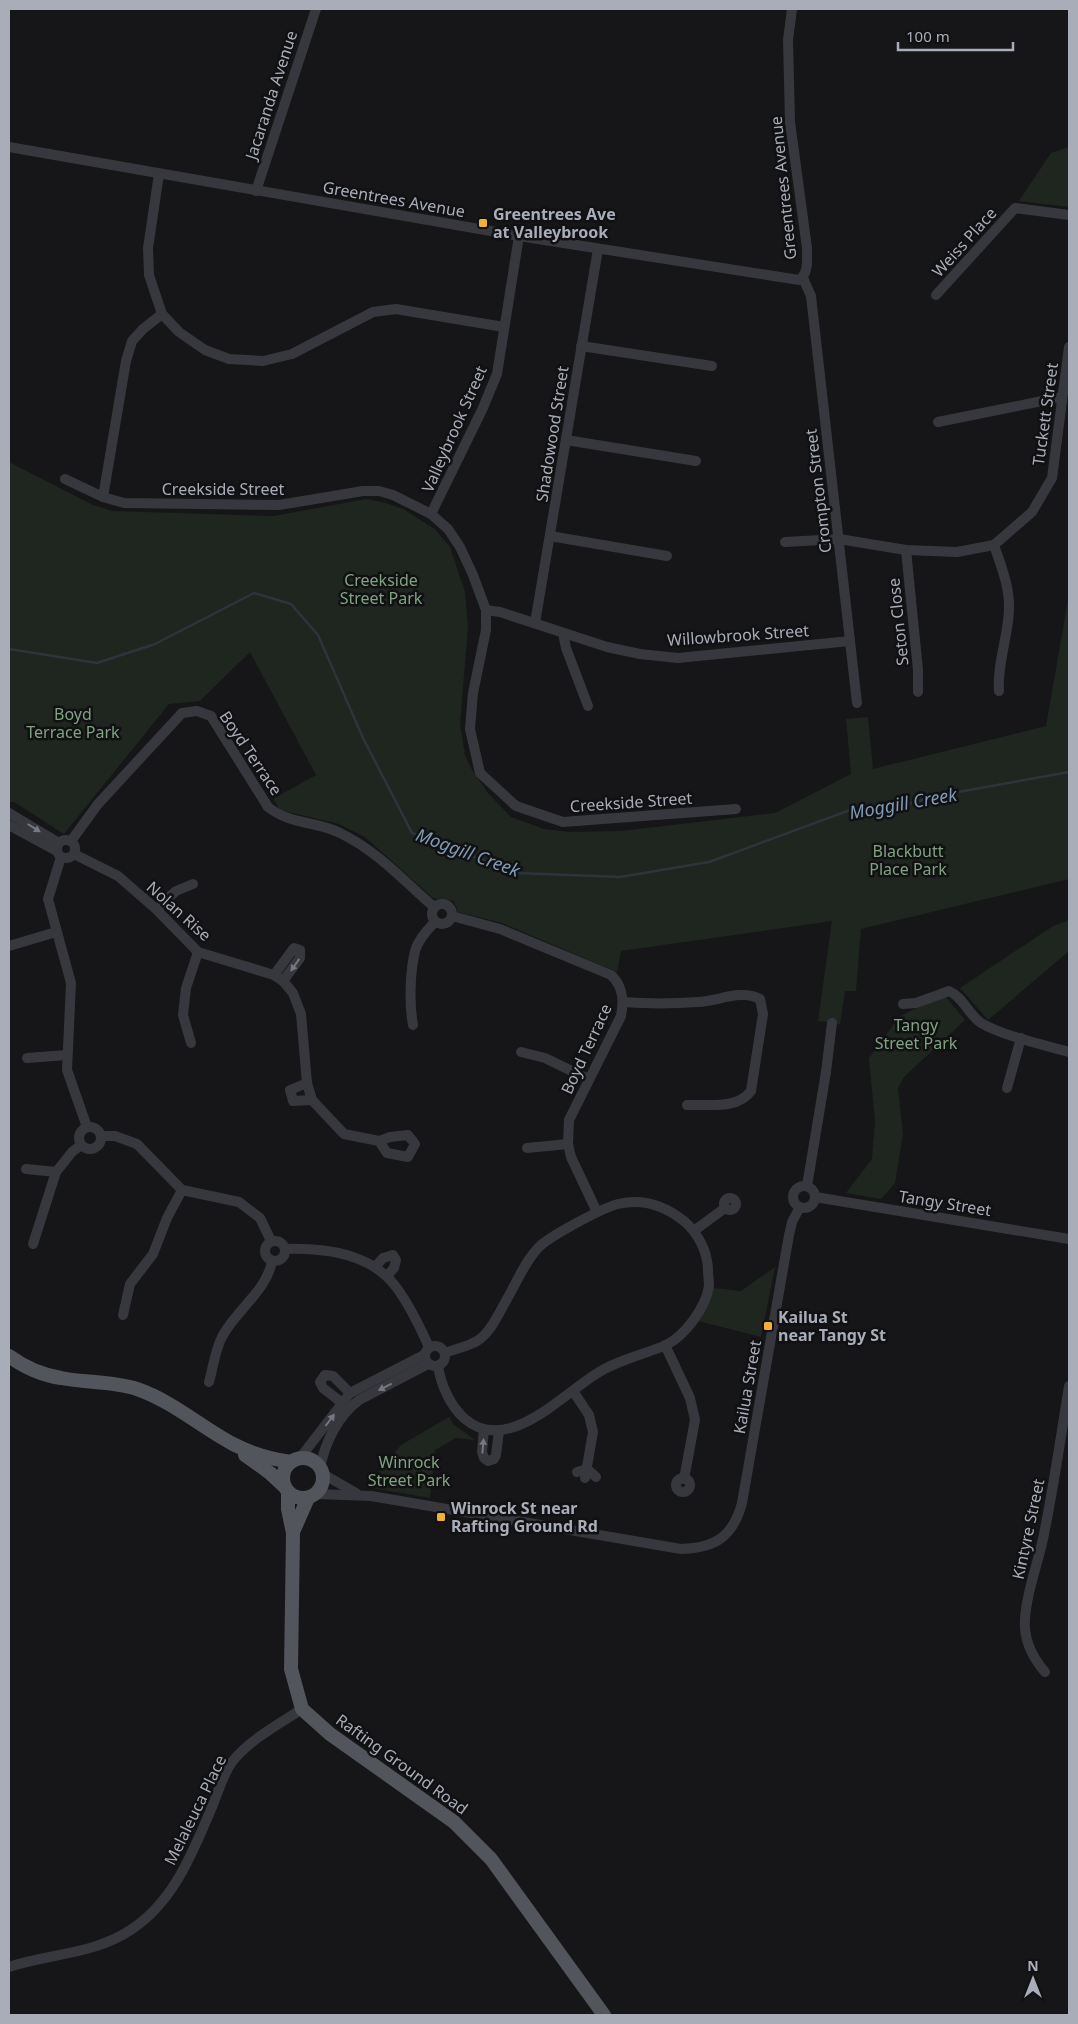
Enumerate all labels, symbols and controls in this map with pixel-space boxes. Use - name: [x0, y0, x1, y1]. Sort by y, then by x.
- scale bar: [898, 20, 1013, 52]
- text: 100 m: [906, 26, 950, 46]
- street label: Jacaranda Avenue: [239, 28, 302, 164]
- street label: Greentrees Avenue: [765, 115, 801, 261]
- street label: Greentrees Avenue: [321, 176, 467, 222]
- street label: Weiss Place: [927, 202, 1001, 282]
- place label: Greentrees Ave at Valleybrook: [493, 203, 616, 243]
- marker: Greentrees Ave at Valleybrook: [477, 217, 489, 229]
- street label: Tuckett Street: [1027, 361, 1063, 467]
- street label: Valleybrook Street: [416, 362, 492, 496]
- street label: Shadowood Street: [530, 364, 574, 504]
- street label: Crompton Street: [799, 427, 837, 554]
- street label: Creekside Street: [162, 478, 284, 500]
- park label: Creekside Street Park: [340, 569, 423, 609]
- street label: Seton Close: [882, 577, 914, 667]
- street label: Willowbrook Street: [666, 619, 810, 651]
- park label: Boyd Terrace Park: [26, 703, 120, 743]
- street label: Boyd Terrace: [215, 707, 287, 799]
- water label: Moggill Creek: [847, 782, 960, 824]
- street label: Creekside Street: [569, 787, 693, 817]
- water label: Moggill Creek: [413, 822, 524, 882]
- one-way arrow: [27, 824, 40, 833]
- park label: Blackbutt Place Park: [869, 840, 947, 880]
- street label: Nolan Rise: [142, 876, 216, 946]
- one-way arrow: [290, 958, 300, 971]
- street label: Boyd Terrace: [555, 1000, 617, 1098]
- park label: Tangy Street Park: [875, 1014, 958, 1054]
- street label: Tangy Street: [897, 1185, 993, 1221]
- place label: Kailua St near Tangy St: [778, 1306, 886, 1346]
- marker: Kailua St near Tangy St: [762, 1320, 774, 1332]
- street label: Kailua Street: [728, 1338, 766, 1436]
- one-way arrow: [378, 1383, 392, 1391]
- one-way arrow: [325, 1413, 335, 1427]
- one-way arrow: [479, 1438, 487, 1454]
- park label: Winrock Street Park: [368, 1451, 451, 1491]
- street label: Kintyre Street: [1007, 1477, 1049, 1581]
- place label: Winrock St near Rafting Ground Rd: [451, 1497, 598, 1537]
- marker: Winrock St near Rafting Ground Rd: [435, 1511, 447, 1523]
- street label: Rafting Ground Road: [332, 1709, 472, 1819]
- street label: Melaleuca Place: [159, 1751, 231, 1869]
- north arrow: [1008, 1954, 1058, 2004]
- text: N: [1027, 1956, 1039, 1975]

